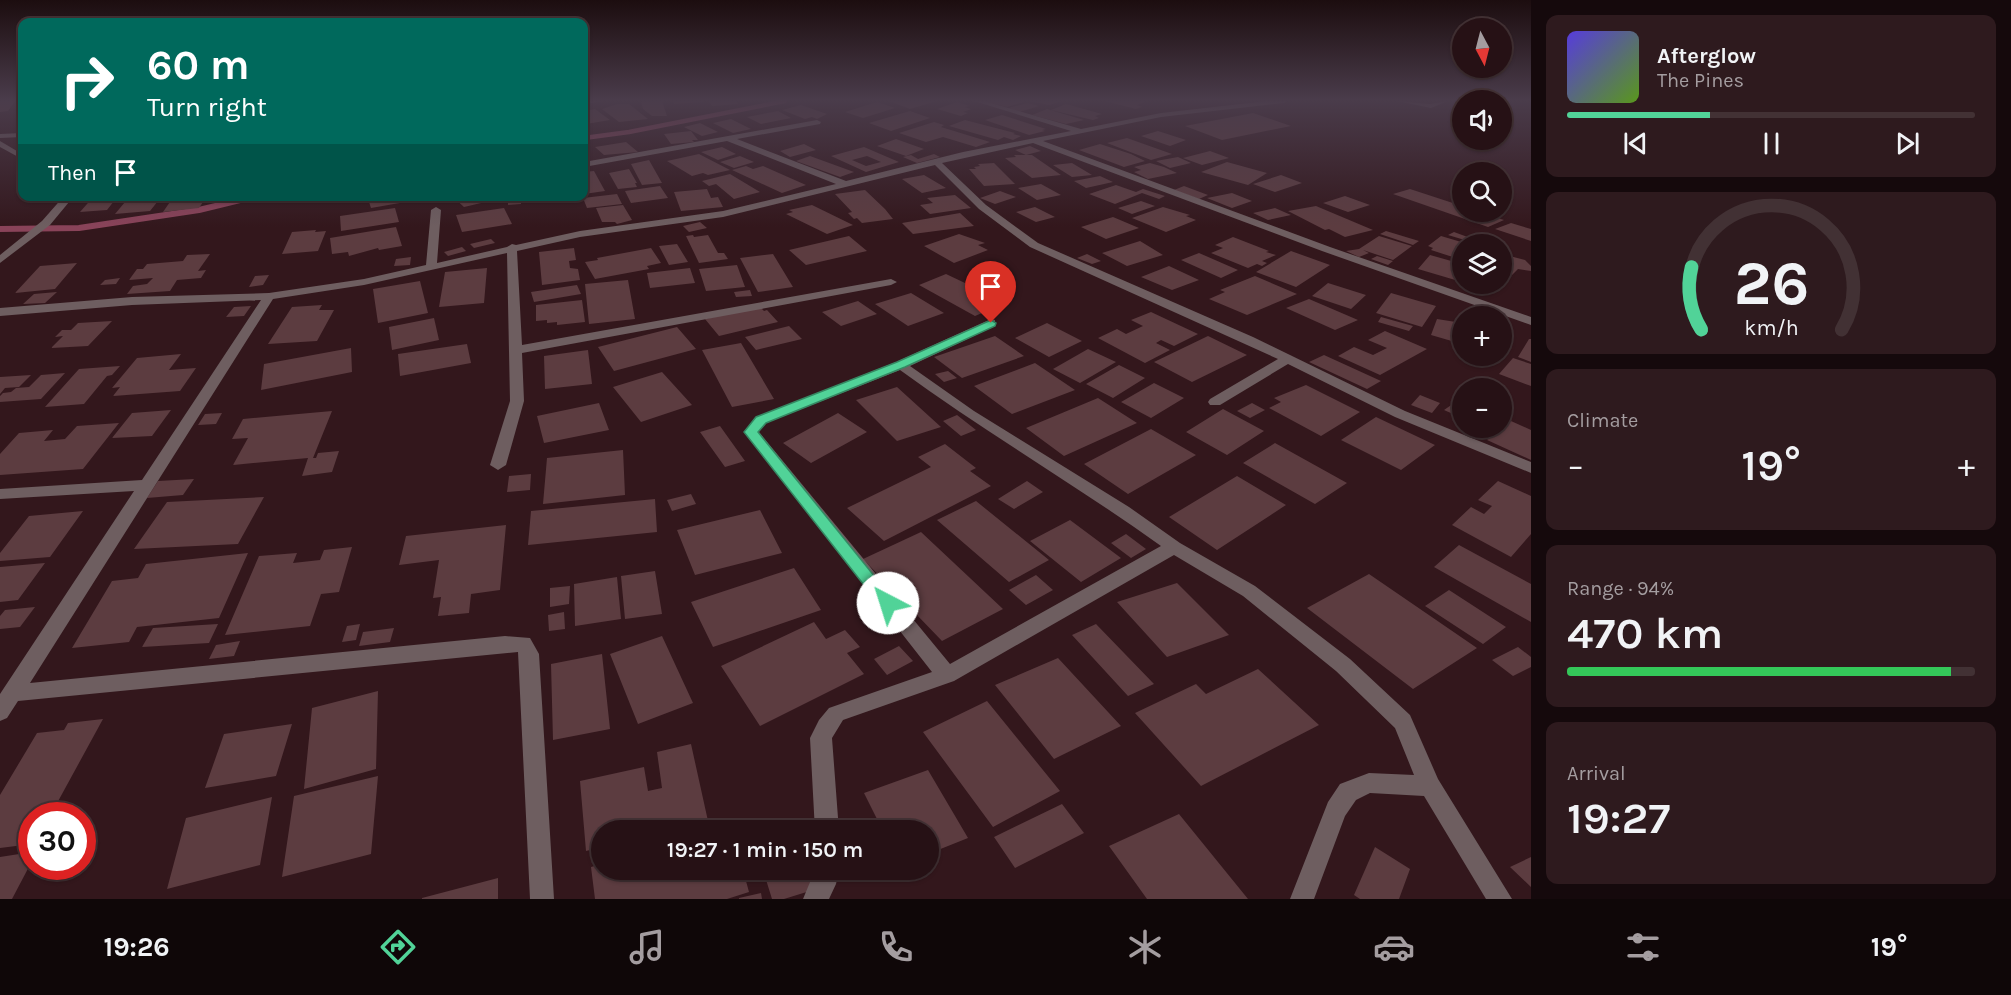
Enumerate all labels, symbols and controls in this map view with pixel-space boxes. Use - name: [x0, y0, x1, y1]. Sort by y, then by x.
- north arrow: [1452, 18, 1512, 78]
- map controls: [1452, 18, 1512, 438]
- text: 60 m: [147, 40, 250, 90]
- icon: right: [48, 42, 126, 120]
- text: Afterglow: [1657, 43, 1756, 69]
- text: The Pines: [1657, 69, 1744, 92]
- button: sound: [1452, 90, 1512, 150]
- text: Turn right: [147, 91, 267, 123]
- icon: previous: [1619, 127, 1652, 160]
- icon: pause: [1755, 127, 1788, 160]
- icon: next: [1891, 127, 1924, 160]
- icon: arrive: [109, 156, 142, 189]
- text: Then: [48, 160, 97, 186]
- button: search: [1452, 162, 1512, 222]
- button: layers: [1452, 234, 1512, 294]
- text: 26: [1733, 247, 1809, 320]
- pin: [965, 261, 1016, 323]
- icon: arrive: [974, 270, 1007, 303]
- button: +: [1452, 306, 1512, 366]
- text: km/h: [1744, 315, 1798, 340]
- button: −: [1452, 378, 1512, 438]
- text: Climate: [1567, 409, 1638, 432]
- text: 19°: [1741, 439, 1801, 491]
- text: −: [1567, 446, 1584, 484]
- text: +: [1958, 446, 1975, 484]
- position arrow: [856, 571, 920, 635]
- text: Range · 94%: [1567, 577, 1674, 600]
- text: 470 km: [1567, 607, 1723, 659]
- text: Arrival: [1567, 762, 1626, 785]
- text: 19:27: [1567, 792, 1670, 844]
- speed limit sign: 30: [18, 802, 96, 880]
- text: 19:27 · 1 min · 150 m: [667, 837, 863, 863]
- icon: directions: [377, 926, 419, 968]
- icon: music: [626, 926, 668, 968]
- icon: phone: [875, 926, 917, 968]
- icon: climate: [1124, 926, 1166, 968]
- icon: car: [1373, 926, 1415, 968]
- icon: filters: [1622, 926, 1664, 968]
- text: 19:26: [104, 931, 170, 963]
- text: 19°: [1871, 931, 1907, 963]

